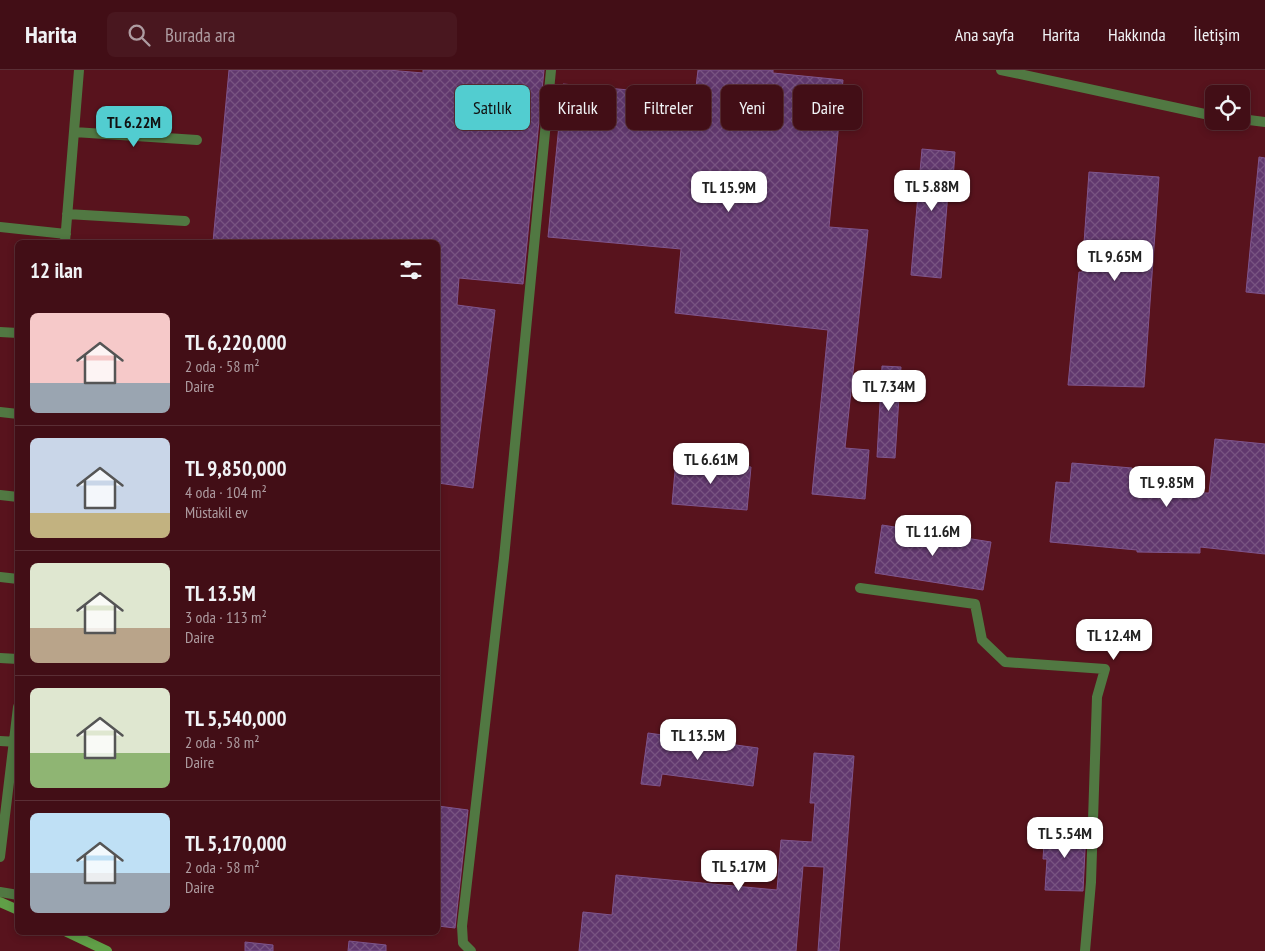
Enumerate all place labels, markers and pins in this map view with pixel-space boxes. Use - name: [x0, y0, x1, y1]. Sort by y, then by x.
- pin: TL 6.22M: [82, 106, 186, 148]
- pin: TL 15.9M: [677, 170, 781, 213]
- pin: TL 5.88M: [880, 170, 984, 212]
- pin: TL 9.65M: [1063, 240, 1167, 282]
- pin: TL 7.34M: [837, 370, 941, 412]
- pin: TL 6.61M: [659, 442, 763, 485]
- pin: TL 9.85M: [1115, 466, 1219, 508]
- pin: TL 11.6M: [881, 514, 985, 557]
- pin: TL 12.4M: [1062, 618, 1166, 661]
- pin: TL 13.5M: [646, 718, 750, 761]
- pin: TL 5.54M: [1013, 816, 1117, 859]
- pin: TL 5.17M: [687, 850, 791, 892]

